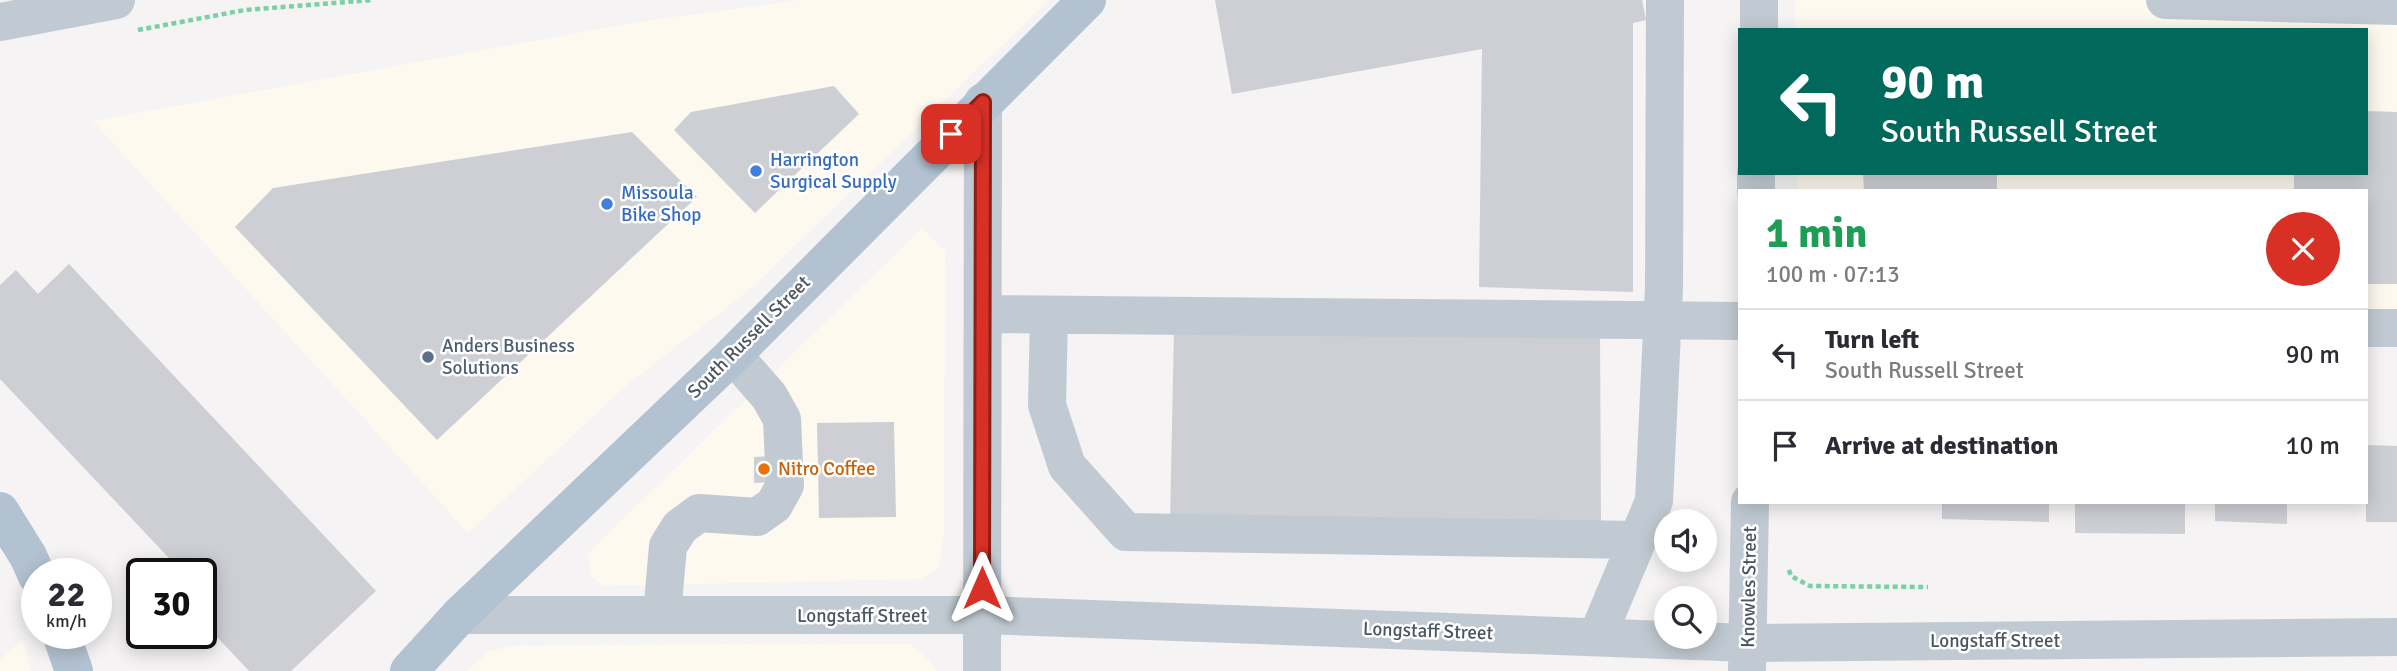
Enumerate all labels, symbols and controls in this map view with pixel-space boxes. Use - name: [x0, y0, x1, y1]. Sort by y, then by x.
- text: 90 m: [1881, 52, 1984, 112]
- icon: left: [1766, 56, 1857, 147]
- pin: [921, 104, 981, 164]
- text: South Russell Street: [1881, 112, 2157, 151]
- icon: arrive: [932, 115, 970, 153]
- place label: Harrington Surgical Supply: [770, 148, 897, 194]
- marker: Harrington Surgical Supply: [748, 163, 764, 179]
- place label: Missoula Bike Shop: [621, 181, 701, 227]
- marker: Missoula Bike Shop: [599, 196, 615, 212]
- text: 1 min: [1766, 208, 1867, 259]
- button: close: [2266, 212, 2340, 286]
- text: 100 m · 07:13: [1766, 260, 1900, 289]
- street label: South Russell Street: [682, 270, 816, 404]
- text: Turn left: [1825, 324, 1919, 356]
- place label: Anders Business Solutions: [442, 334, 575, 380]
- icon: left: [1766, 336, 1804, 374]
- text: 90 m: [2285, 339, 2340, 371]
- marker: Anders Business Solutions: [420, 349, 436, 365]
- text: South Russell Street: [1825, 356, 2024, 385]
- icon: arrive: [1766, 427, 1804, 465]
- text: Arrive at destination: [1825, 430, 2058, 462]
- text: 10 m: [2285, 430, 2340, 462]
- place label: Nitro Coffee: [778, 457, 875, 481]
- marker: Nitro Coffee: [756, 461, 772, 477]
- map controls: [1654, 509, 1717, 649]
- button: sound: [1654, 509, 1717, 572]
- street label: Knowles Street: [1736, 525, 1762, 648]
- position arrow: [945, 551, 1019, 625]
- speed limit sign: 30: [126, 558, 217, 649]
- text: 22: [48, 573, 85, 616]
- button: search: [1654, 586, 1717, 649]
- street label: Longstaff Street: [797, 604, 927, 628]
- text: km/h: [46, 610, 87, 632]
- street label: Longstaff Street: [1363, 617, 1494, 645]
- street label: Longstaff Street: [1930, 629, 2060, 653]

